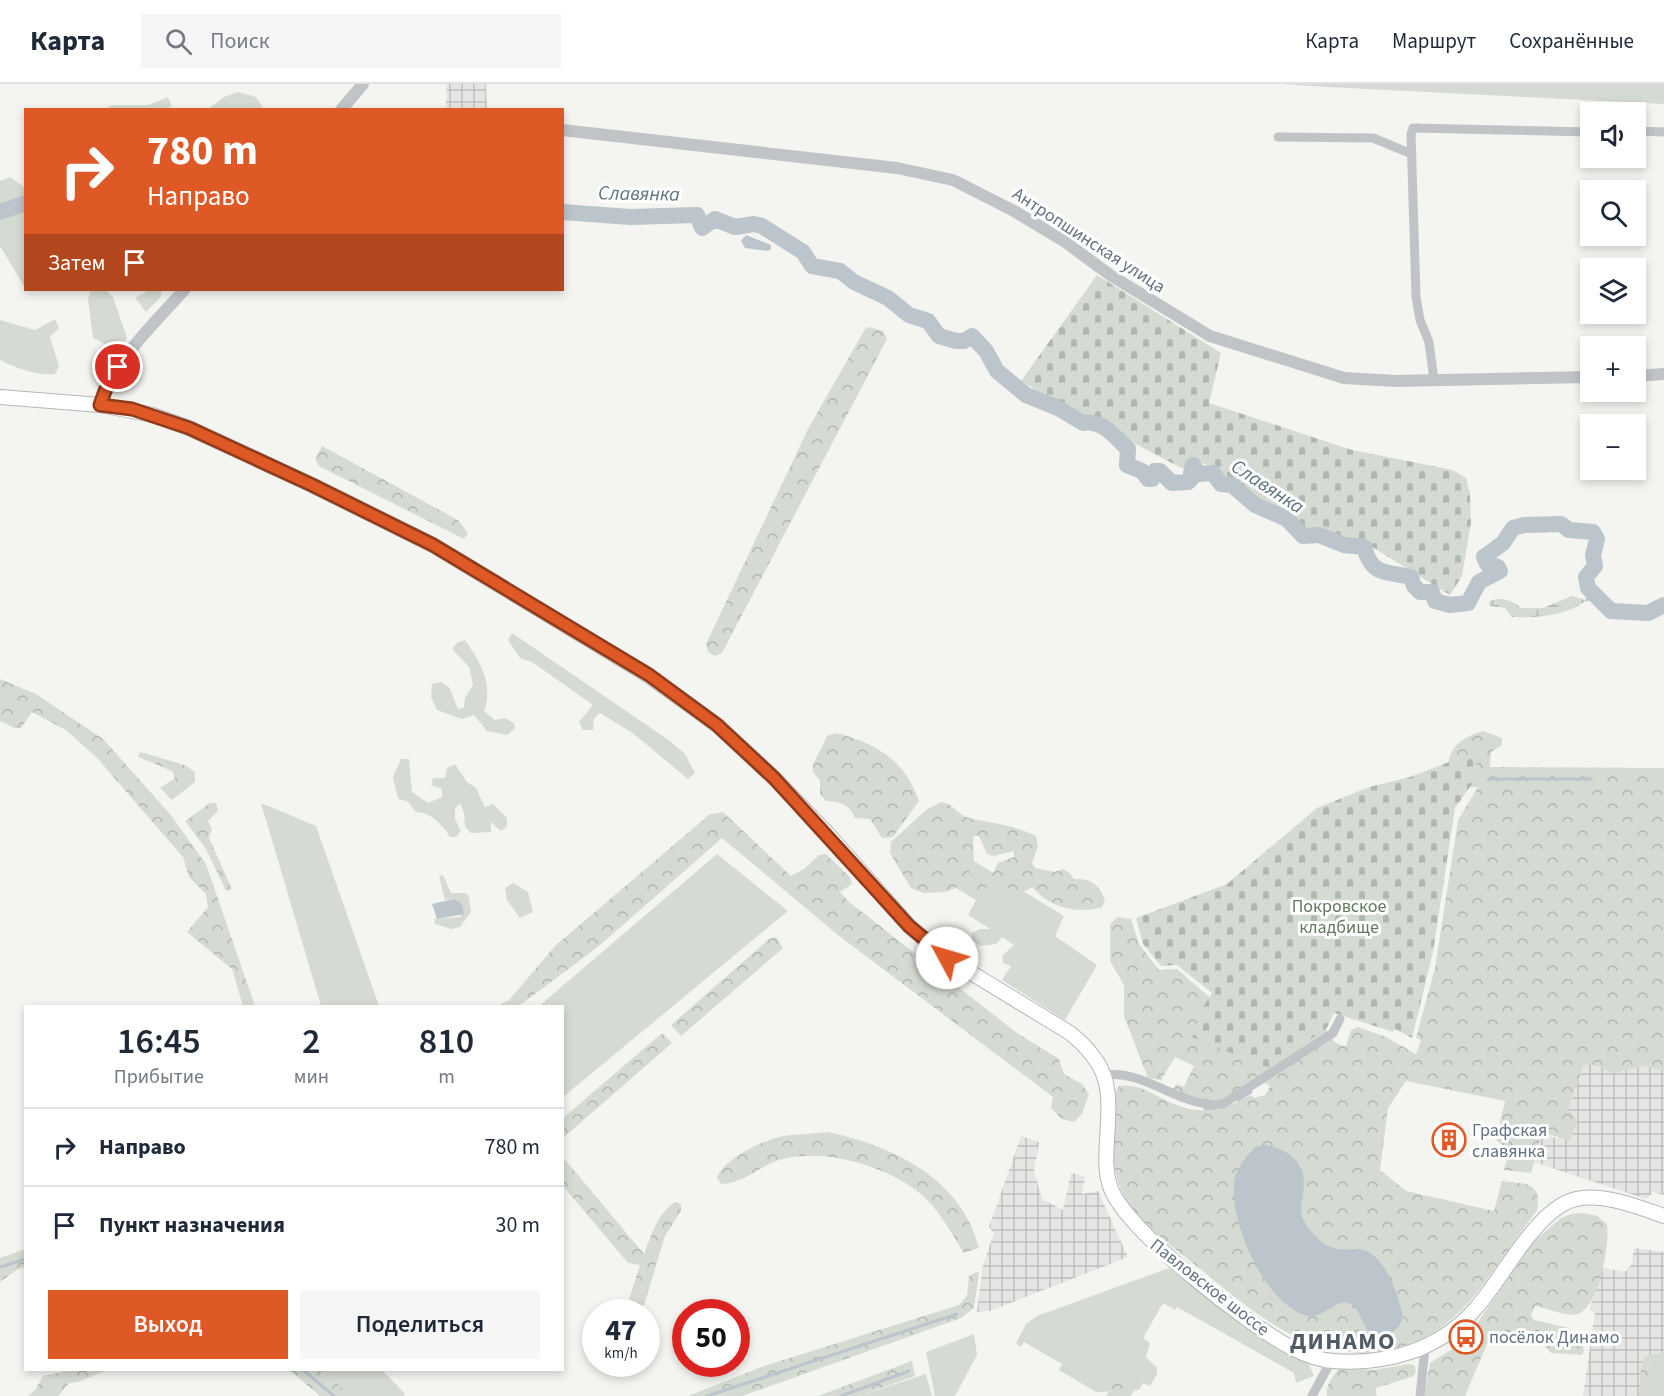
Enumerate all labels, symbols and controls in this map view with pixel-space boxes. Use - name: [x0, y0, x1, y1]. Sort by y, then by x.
- search box: [141, 14, 561, 68]
- text: Карта: [30, 21, 105, 61]
- icon: search: [162, 25, 195, 58]
- text: Поиск: [210, 25, 270, 57]
- text: Карта: [1305, 26, 1359, 56]
- text: Маршрут: [1392, 26, 1476, 56]
- text: Сохранённые: [1509, 26, 1634, 56]
- map controls: [1580, 102, 1646, 480]
- button: sound: [1580, 102, 1646, 168]
- text: 780 m: [147, 121, 258, 181]
- icon: right: [48, 132, 126, 210]
- text: Направо: [147, 177, 250, 216]
- water label: Славянка: [598, 179, 680, 209]
- button: search: [1580, 180, 1646, 246]
- street label: Антропшинская улица: [1007, 182, 1170, 299]
- icon: arrive: [118, 246, 151, 279]
- text: Затем: [48, 247, 106, 279]
- button: layers: [1580, 258, 1646, 324]
- button: +: [1580, 336, 1646, 402]
- pin: [92, 341, 143, 392]
- icon: arrive: [101, 350, 134, 383]
- button: −: [1580, 414, 1646, 480]
- water label: Славянка: [1225, 453, 1310, 521]
- park label: Покровское кладбище: [1292, 894, 1386, 940]
- position arrow: [915, 926, 979, 990]
- text: 16:45: [117, 1016, 201, 1067]
- text: 2: [302, 1016, 321, 1067]
- text: 810: [419, 1016, 474, 1067]
- text: Прибытие: [114, 1063, 204, 1091]
- text: мин: [294, 1063, 329, 1091]
- text: m: [438, 1063, 455, 1091]
- place label: Графская славянка: [1472, 1118, 1547, 1164]
- building icon: Графская славянка: [1431, 1122, 1467, 1158]
- icon: right: [48, 1131, 81, 1164]
- text: Направо: [99, 1131, 186, 1163]
- text: 780 m: [485, 1131, 540, 1163]
- icon: arrive: [48, 1209, 81, 1242]
- text: Пункт назначения: [99, 1209, 285, 1241]
- text: 30 m: [495, 1209, 540, 1241]
- street label: Павловское шоссе: [1145, 1233, 1275, 1342]
- button: Выход: [48, 1290, 288, 1359]
- button: Поделиться: [300, 1290, 540, 1359]
- speed limit sign: 50: [672, 1299, 750, 1377]
- text: 47: [605, 1309, 637, 1352]
- bus stop icon: посёлок Динамо: [1448, 1319, 1484, 1355]
- district label: ДИНАМО: [1290, 1324, 1396, 1359]
- place label: посёлок Динамо: [1489, 1325, 1619, 1350]
- text: km/h: [604, 1343, 638, 1364]

